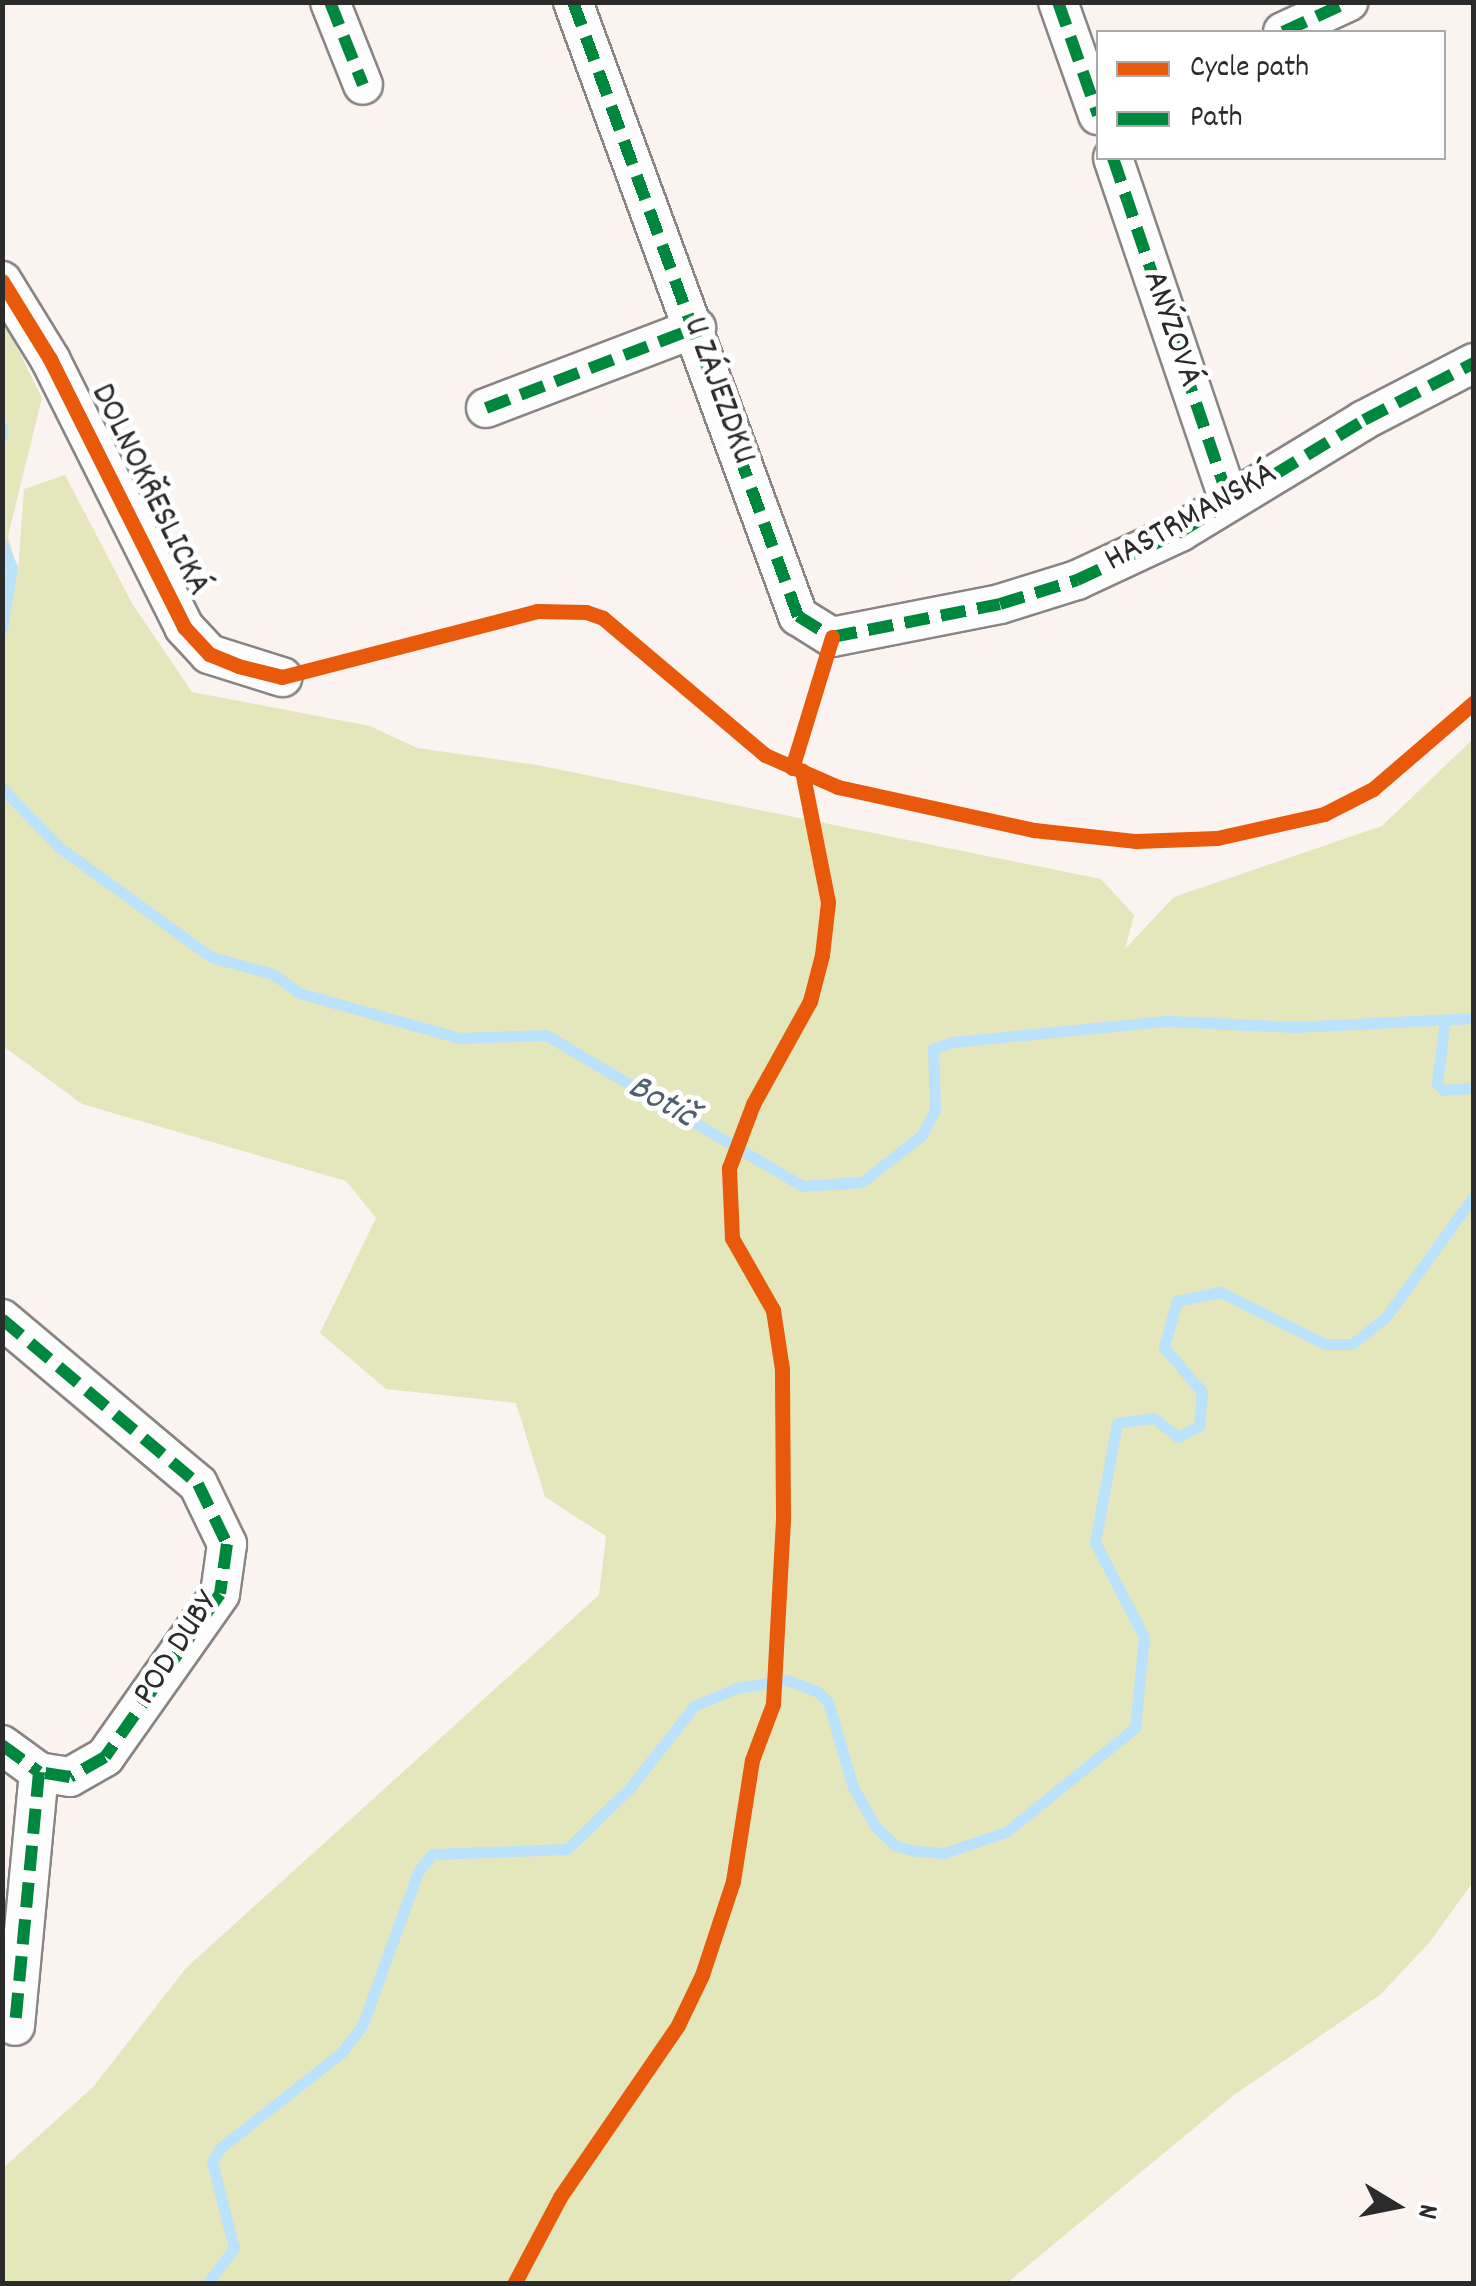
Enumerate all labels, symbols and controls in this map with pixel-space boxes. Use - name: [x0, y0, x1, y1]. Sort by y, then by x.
- legend: [1096, 30, 1446, 160]
- text: Cycle path: [1190, 48, 1309, 91]
- text: Path: [1190, 98, 1243, 141]
- street label: ANÝZOVÁ: [1132, 266, 1210, 392]
- street label: U ZÁJEZDKU: [672, 312, 764, 470]
- street label: DOLNOKŘESLICKÁ: [80, 377, 218, 603]
- street label: HASTRMANSKÁ: [1098, 454, 1284, 582]
- water label: Botič: [619, 1065, 703, 1141]
- street label: POD DUBY: [125, 1585, 229, 1713]
- north arrow: [1346, 2156, 1446, 2256]
- text: N: [1405, 2201, 1446, 2221]

